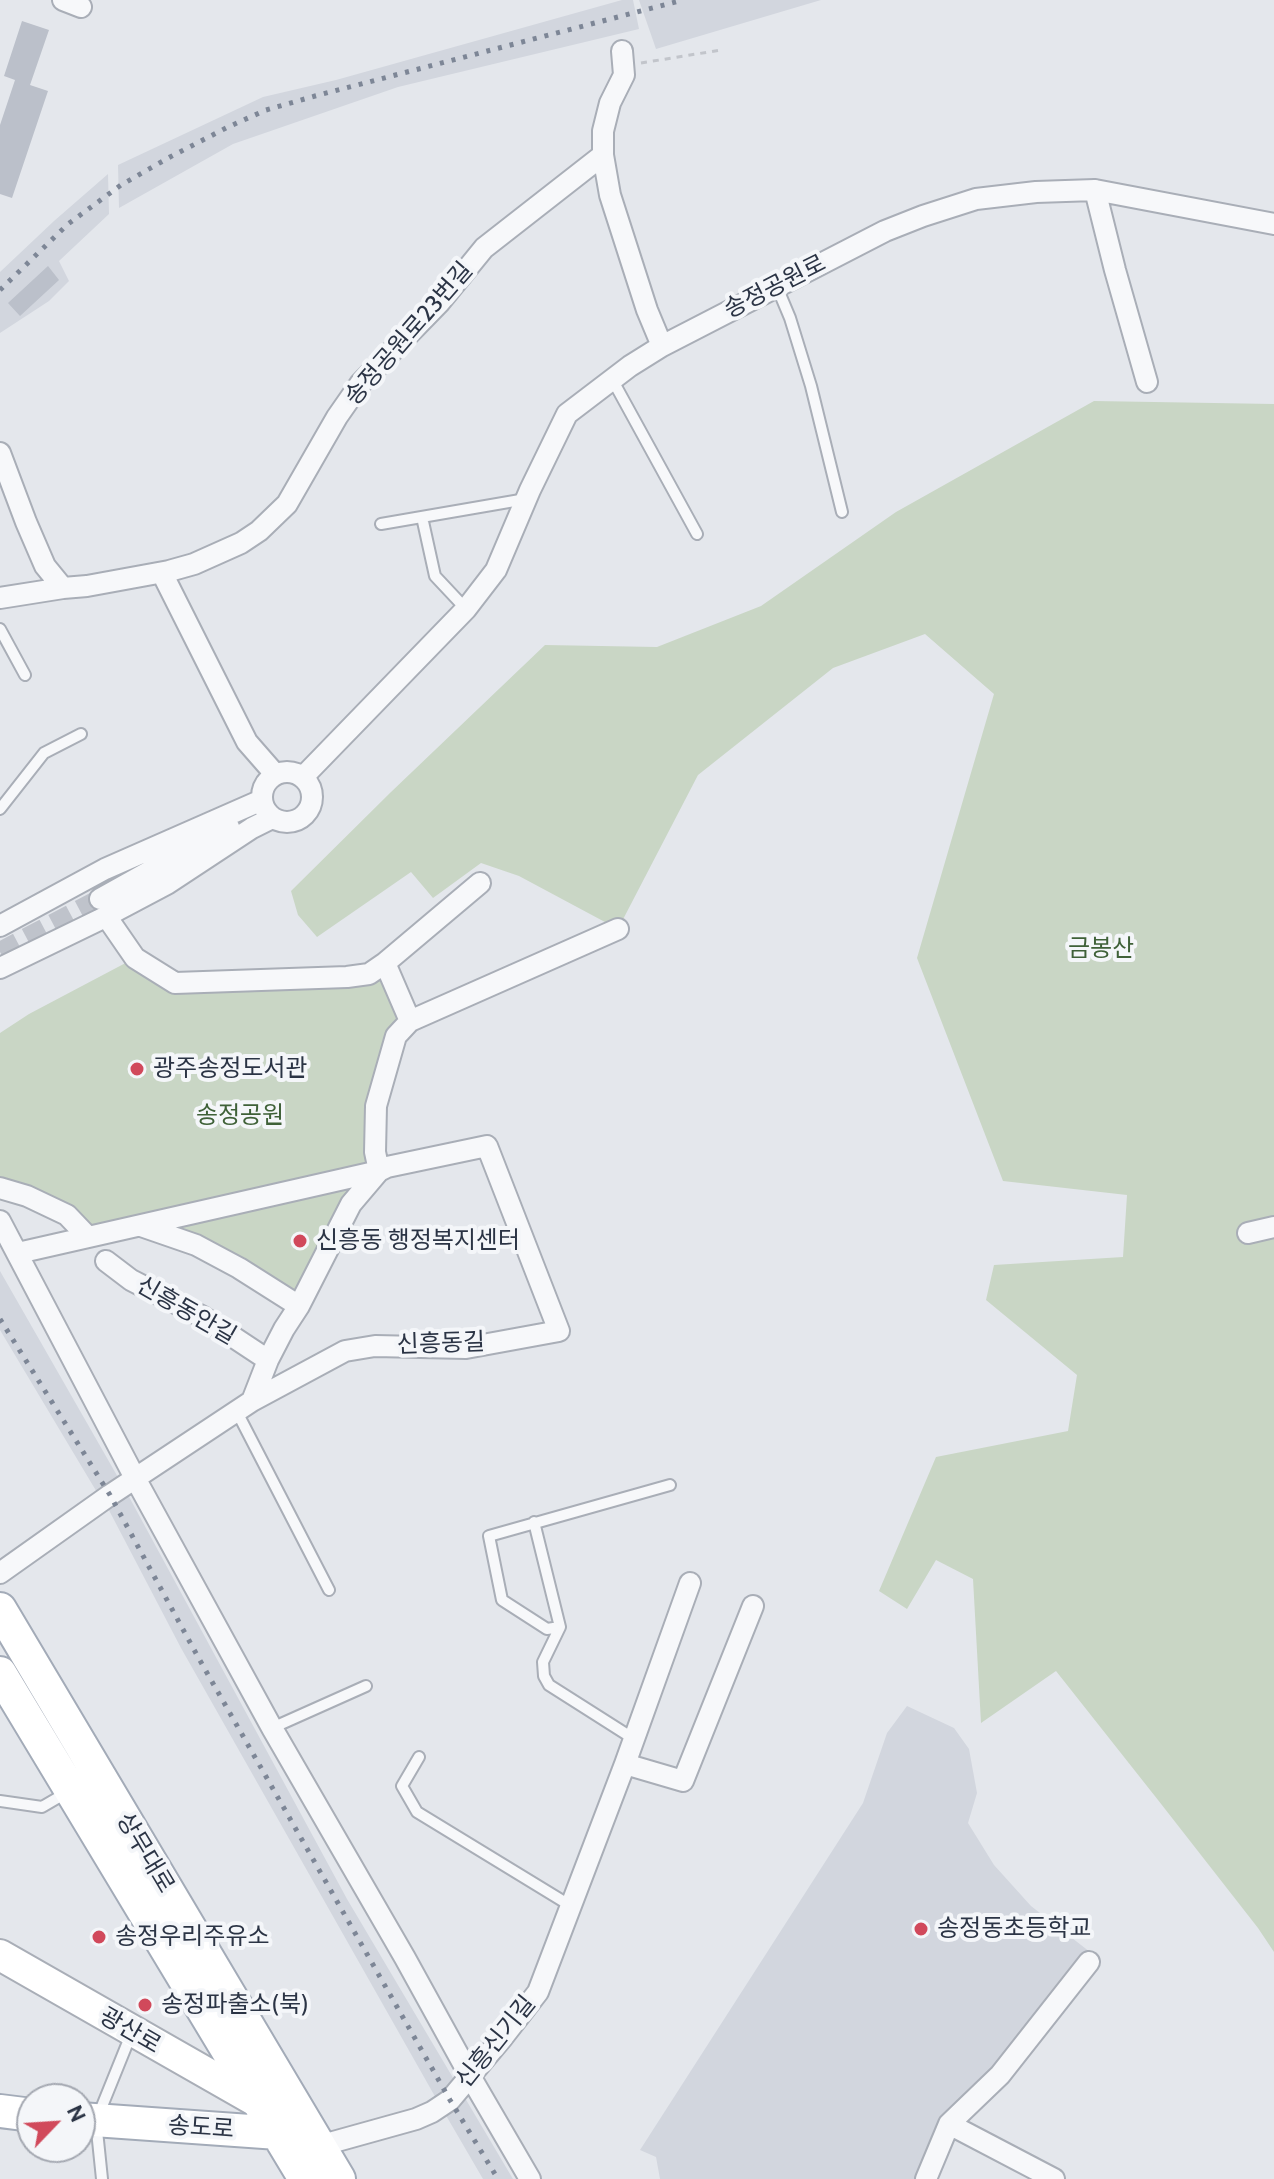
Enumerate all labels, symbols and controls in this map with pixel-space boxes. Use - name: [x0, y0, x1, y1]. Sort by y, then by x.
- street label: 송정공원로: [719, 249, 831, 325]
- street label: 송정공원로23번길: [339, 257, 479, 411]
- park label: 금봉산: [1068, 935, 1134, 963]
- place label: 광주송정도서관: [153, 1055, 308, 1083]
- marker: 광주송정도서관: [128, 1060, 146, 1078]
- park label: 송정공원: [196, 1102, 284, 1130]
- place label: 신흥동 행정복지센터: [316, 1227, 520, 1255]
- marker: 신흥동 행정복지센터: [291, 1232, 309, 1250]
- street label: 신흥동안길: [131, 1271, 241, 1351]
- street label: 신흥동길: [396, 1328, 486, 1360]
- street label: 상무대로: [110, 1808, 180, 1898]
- place label: 송정동초등학교: [937, 1915, 1092, 1943]
- marker: 송정동초등학교: [912, 1920, 930, 1938]
- place label: 송정우리주유소: [115, 1923, 270, 1951]
- marker: 송정우리주유소: [90, 1928, 108, 1946]
- street label: 신흥신기길: [450, 1990, 542, 2094]
- place label: 송정파출소(북): [161, 1991, 309, 2019]
- marker: 송정파출소(북): [136, 1996, 154, 2014]
- street label: 광산로: [94, 2002, 166, 2060]
- north arrow: [16, 2083, 96, 2163]
- text: N: [61, 2101, 92, 2126]
- street label: 송도로: [167, 2111, 235, 2145]

